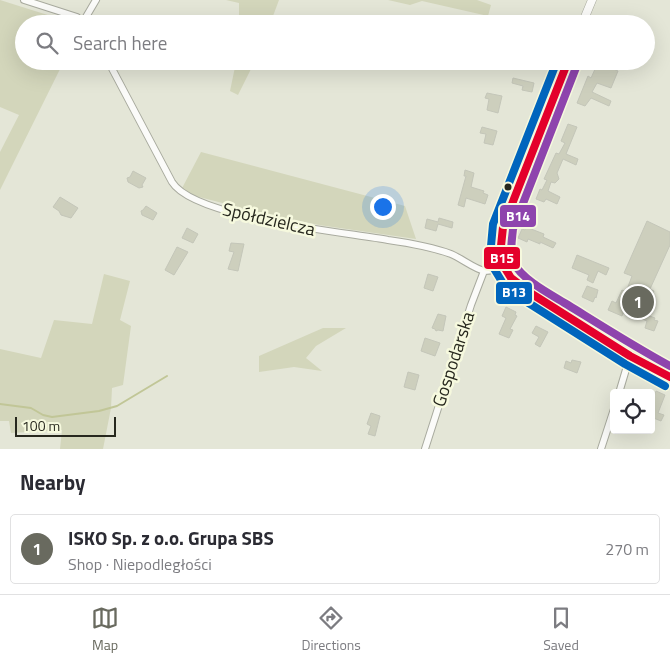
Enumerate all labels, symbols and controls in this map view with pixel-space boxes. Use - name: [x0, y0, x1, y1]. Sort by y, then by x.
- search box: [15, 15, 655, 70]
- text: Search here: [73, 28, 167, 57]
- icon: search: [33, 29, 61, 57]
- unlabelled marker: [503, 182, 513, 192]
- your location: [370, 194, 396, 220]
- street label: Spółdzielcza: [220, 195, 318, 243]
- line badge: B14: [499, 204, 537, 228]
- text: B14: [506, 205, 530, 226]
- line badge: B15: [483, 246, 521, 270]
- text: B15: [490, 247, 514, 268]
- line badge: B13: [495, 281, 533, 305]
- text: B13: [502, 281, 526, 302]
- pin: 1: [622, 283, 654, 321]
- street label: Gospodarska: [425, 308, 481, 410]
- map controls: [610, 389, 655, 434]
- button: locate: [610, 389, 655, 434]
- scale bar: [15, 414, 116, 437]
- text: 100 m: [22, 415, 60, 436]
- text: Nearby: [20, 466, 85, 498]
- text: ISKO Sp. z o.o. Grupa SBS: [68, 523, 274, 552]
- text: 1: [33, 537, 41, 561]
- text: 270 m: [605, 537, 649, 561]
- text: Shop · Niepodległości: [68, 552, 212, 576]
- tab: Map: [91, 604, 119, 655]
- tab: Directions: [301, 604, 361, 655]
- tab: Saved: [543, 604, 579, 655]

